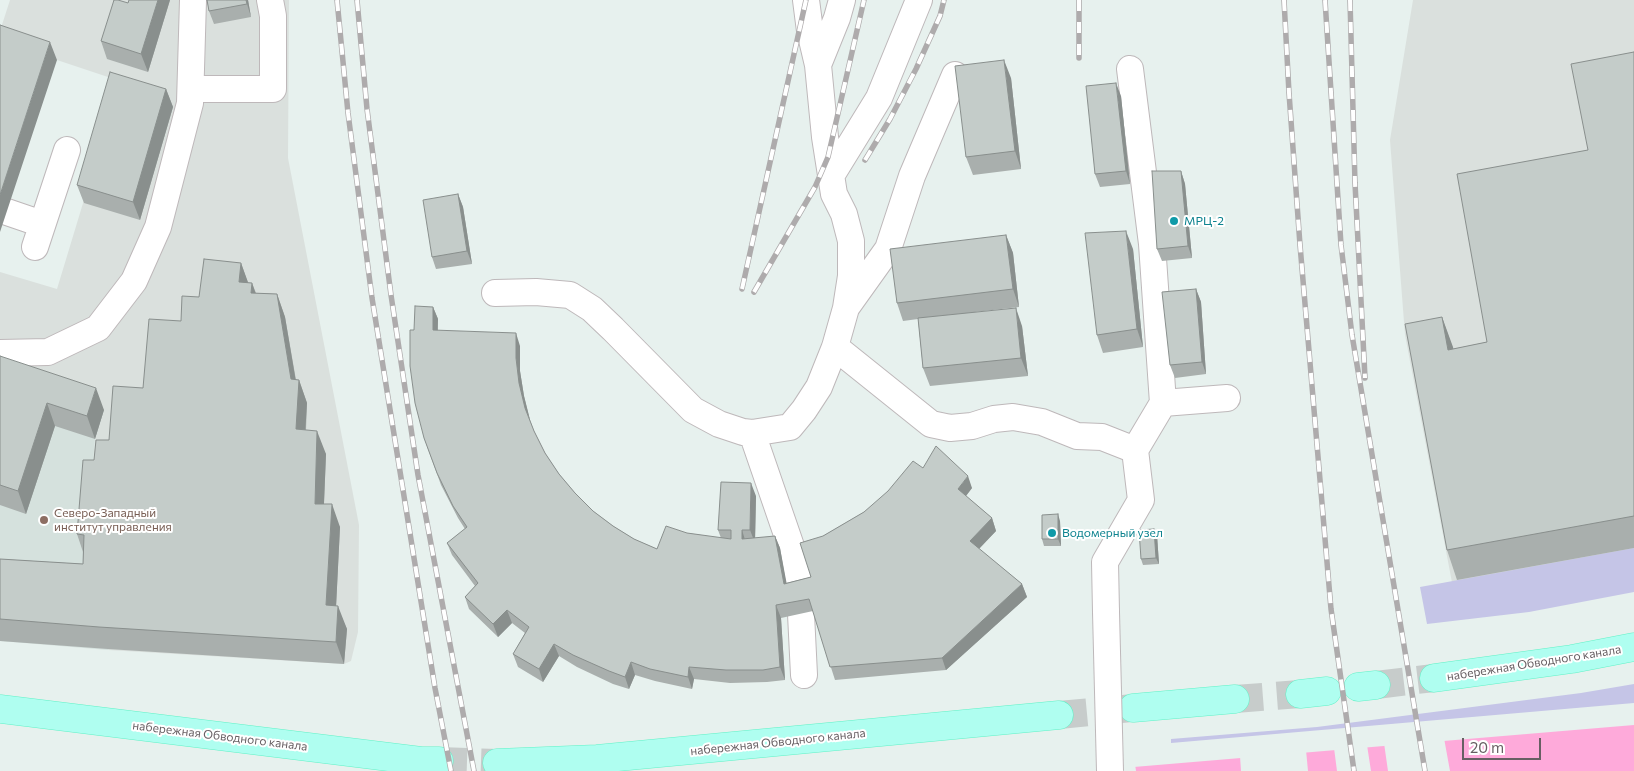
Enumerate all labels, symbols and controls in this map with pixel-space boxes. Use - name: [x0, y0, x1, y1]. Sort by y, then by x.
- place label: МРЦ-2: [1184, 214, 1224, 228]
- marker: МРЦ-2: [1168, 215, 1180, 227]
- place label: Северо-Западный институт управления: [54, 506, 172, 534]
- marker: Северо-Западный институт управления: [38, 514, 50, 526]
- place label: Водомерный узел: [1062, 526, 1163, 540]
- marker: Водомерный узел: [1046, 527, 1058, 539]
- street label: набережная Обводного канала: [1446, 642, 1622, 684]
- street label: набережная Обводного канала: [132, 718, 308, 754]
- street label: набережная Обводного канала: [690, 726, 866, 758]
- scale bar: [1464, 728, 1543, 760]
- text: 20 m: [1470, 738, 1504, 756]

